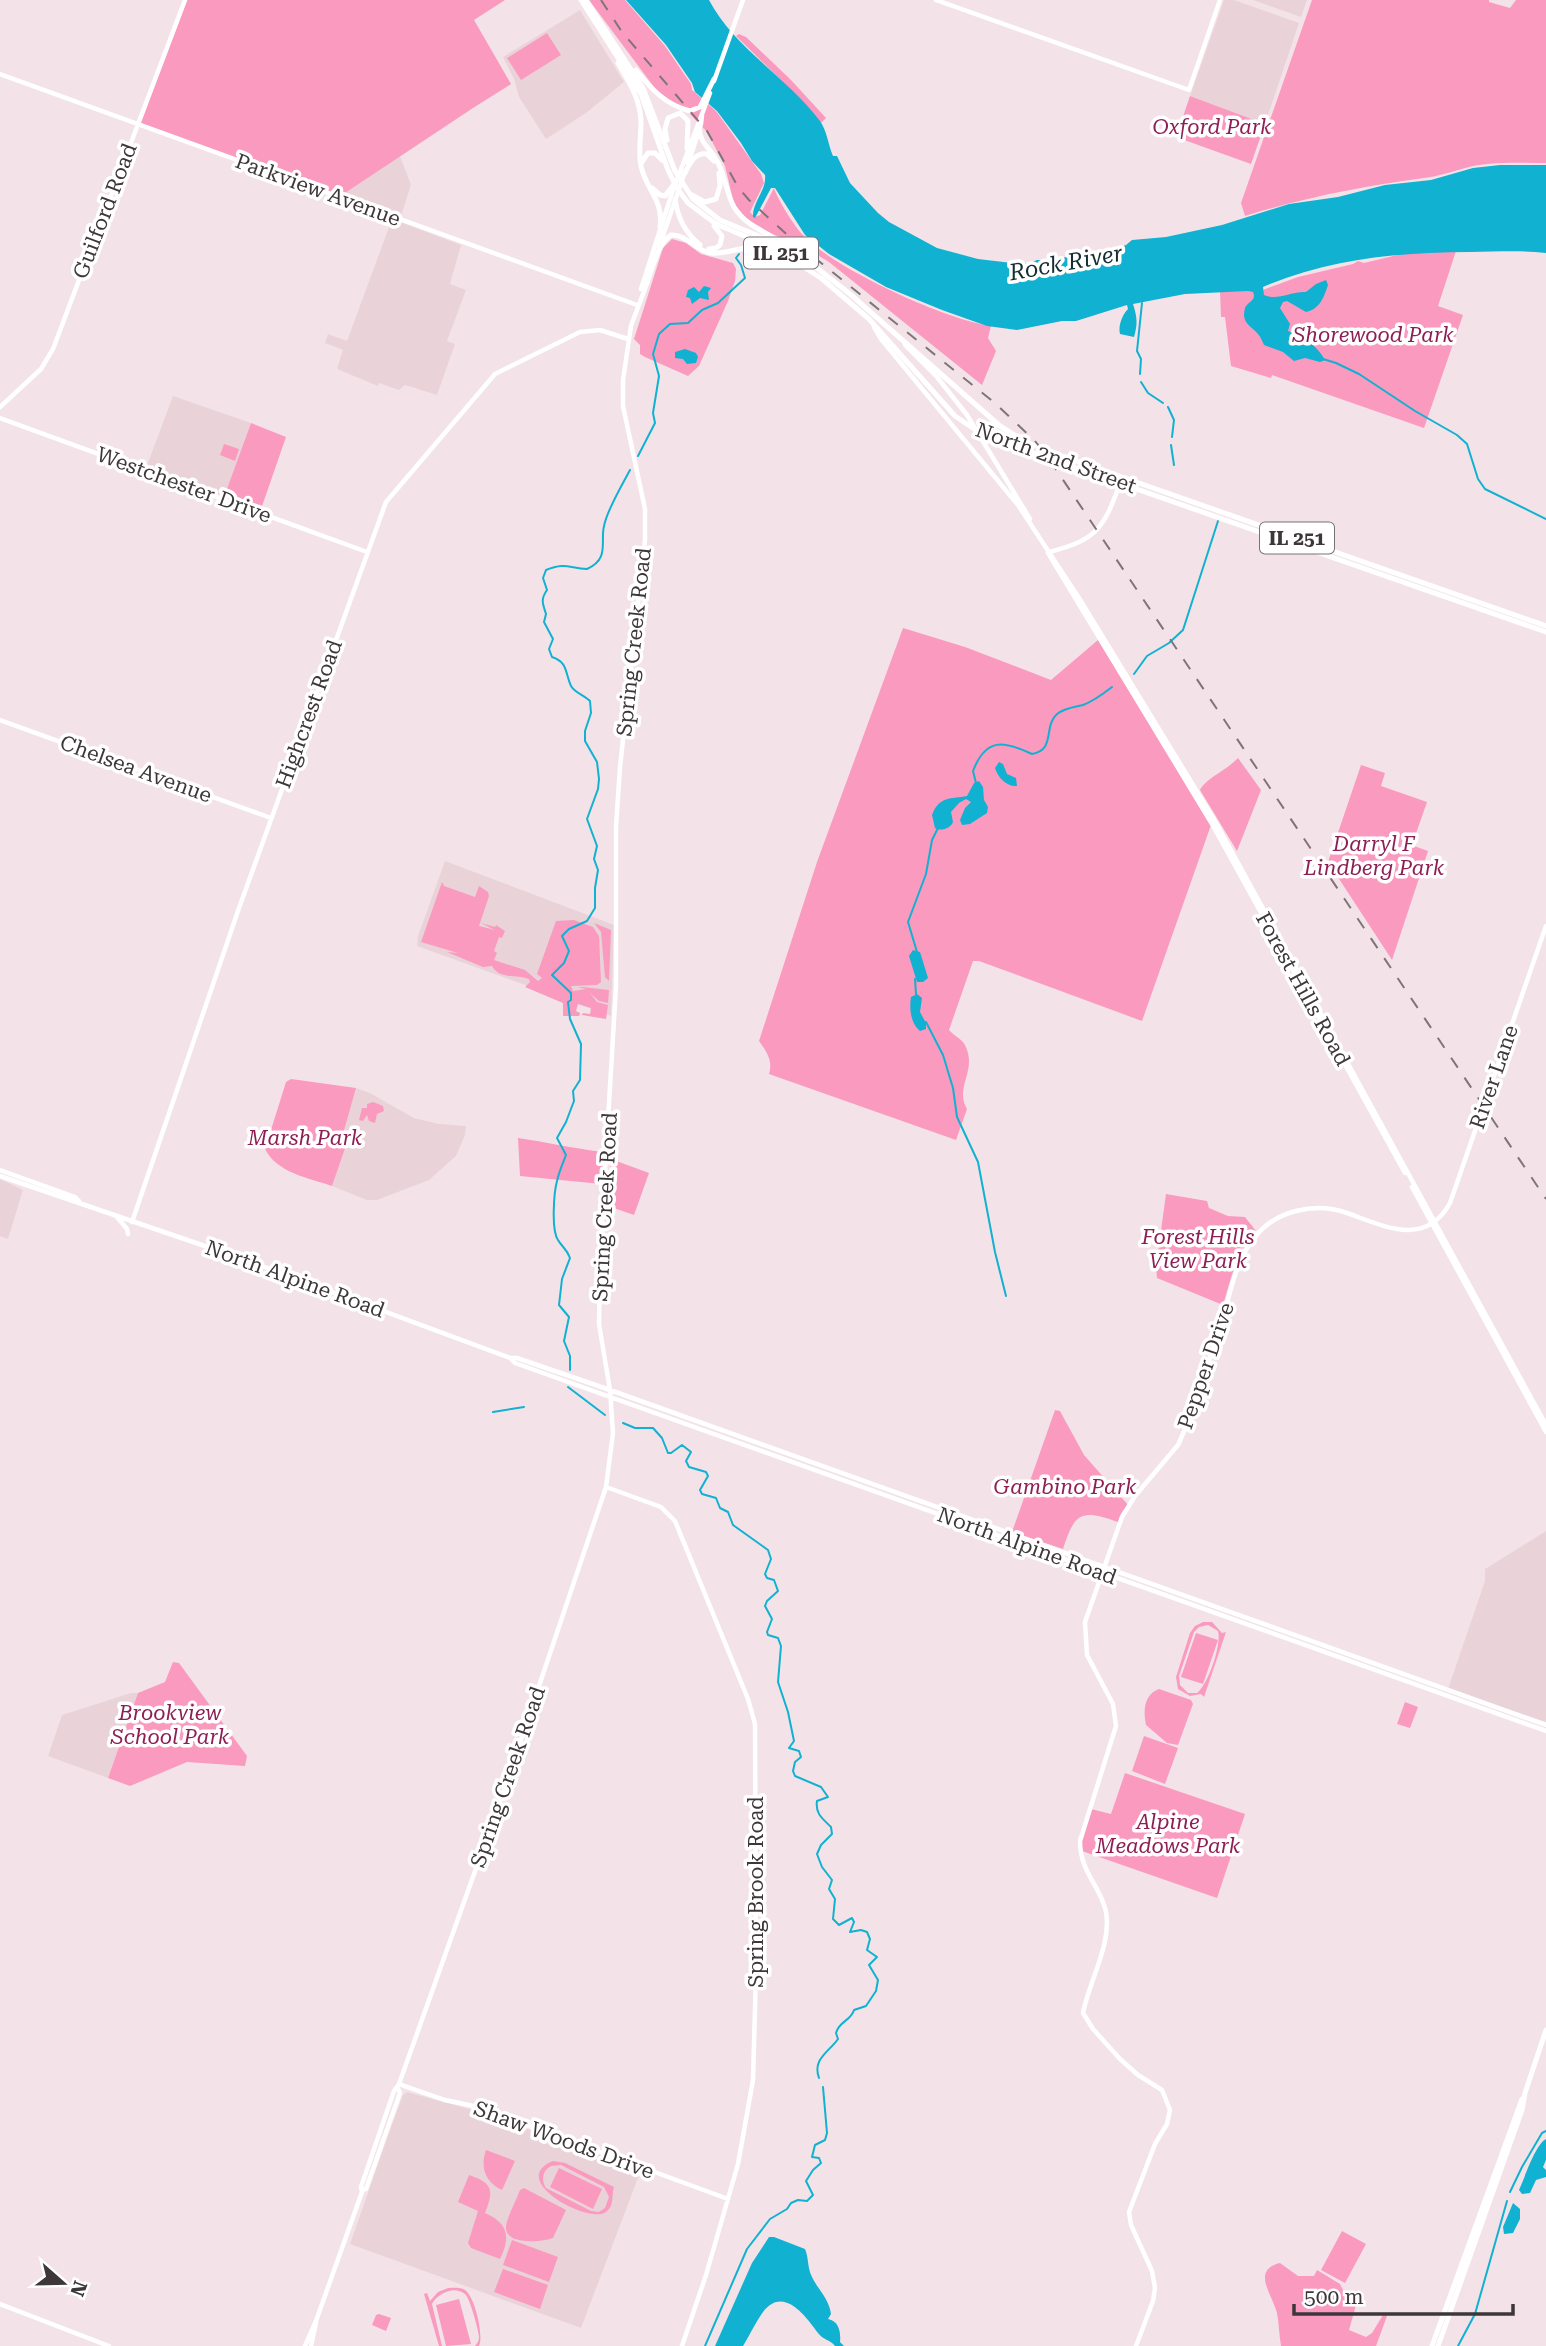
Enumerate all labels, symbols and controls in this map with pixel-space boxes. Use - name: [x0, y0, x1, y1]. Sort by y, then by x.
- park label: Oxford Park: [1152, 115, 1272, 139]
- street label: Guilford Road: [68, 139, 142, 282]
- street label: Parkview Avenue: [232, 149, 404, 231]
- road number: IL 251: [744, 238, 818, 268]
- water label: Rock River: [1006, 240, 1125, 286]
- park label: Shorewood Park: [1291, 323, 1454, 347]
- street label: North 2nd Street: [972, 418, 1140, 498]
- street label: Westchester Drive: [93, 442, 275, 528]
- road number: IL 251: [1260, 523, 1334, 554]
- street label: Spring Creek Road: [612, 546, 656, 738]
- street label: Highcrest Road: [271, 636, 347, 791]
- street label: Chelsea Avenue: [57, 730, 215, 808]
- park label: Darryl F Lindberg Park: [1303, 832, 1445, 880]
- street label: Forest Hills Road: [1251, 908, 1355, 1070]
- street label: River Lane: [1465, 1022, 1523, 1132]
- street label: Spring Creek Road: [588, 1111, 622, 1302]
- park label: Marsh Park: [247, 1126, 363, 1150]
- park label: Forest Hills View Park: [1140, 1225, 1255, 1273]
- street label: North Alpine Road: [202, 1235, 388, 1323]
- street label: Pepper Drive: [1173, 1300, 1239, 1432]
- park label: Gambino Park: [994, 1475, 1137, 1499]
- street label: North Alpine Road: [934, 1502, 1120, 1590]
- street label: Spring Creek Road: [466, 1683, 550, 1871]
- park label: Brookview School Park: [110, 1701, 230, 1749]
- street label: Spring Brook Road: [744, 1796, 768, 1988]
- park label: Alpine Meadows Park: [1095, 1810, 1241, 1858]
- street label: Shaw Woods Drive: [471, 2096, 657, 2184]
- north arrow: [28, 2248, 98, 2318]
- scale bar: [1294, 2272, 1513, 2316]
- text: N: [65, 2278, 92, 2300]
- text: 500 m: [1304, 2285, 1364, 2309]

